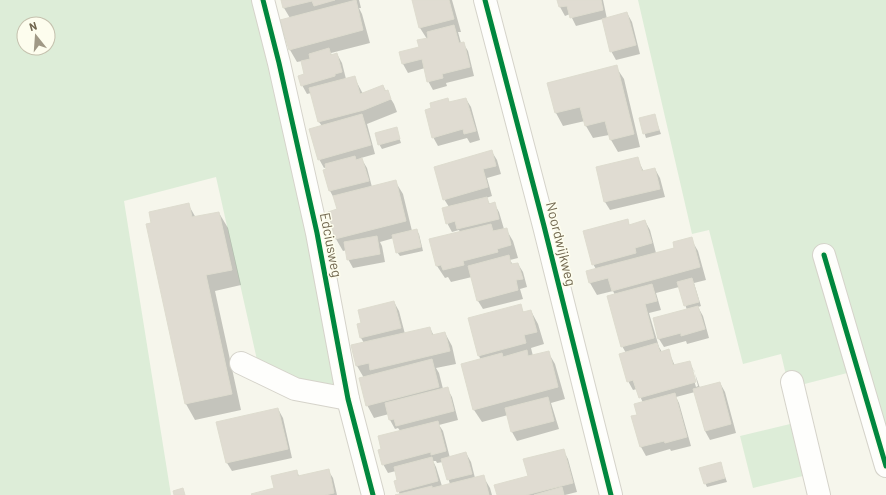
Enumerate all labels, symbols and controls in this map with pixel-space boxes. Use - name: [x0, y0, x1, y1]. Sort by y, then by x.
- north arrow: [16, 16, 56, 56]
- text: N: [28, 19, 38, 33]
- street label: Noordwijkweg: [543, 200, 580, 288]
- street label: Edciusweg: [317, 211, 346, 279]

